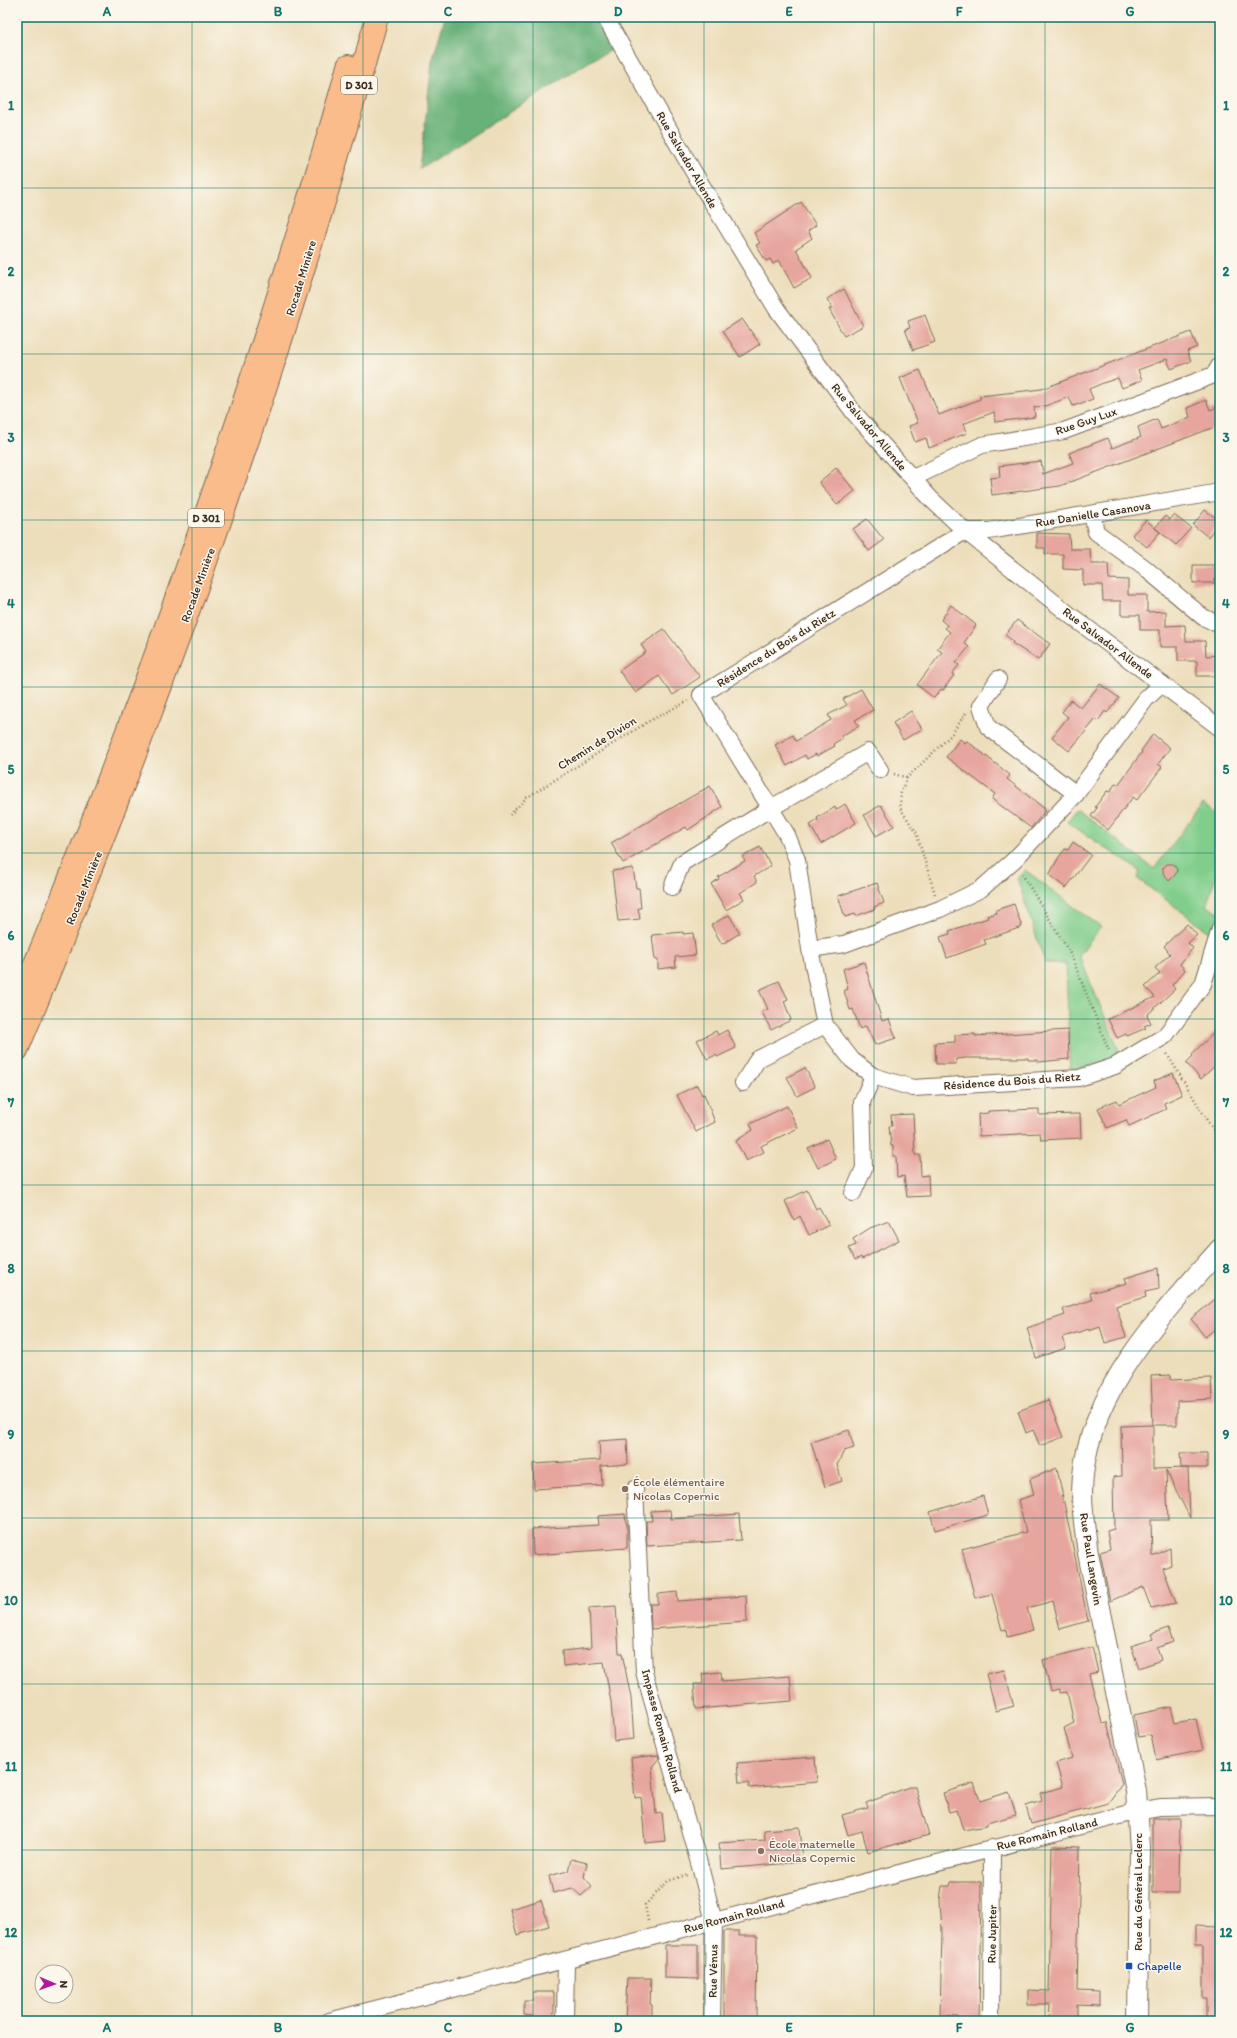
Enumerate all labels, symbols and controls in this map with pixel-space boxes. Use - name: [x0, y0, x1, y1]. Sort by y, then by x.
- text: A: [102, 4, 112, 19]
- text: B: [274, 4, 283, 19]
- text: C: [444, 4, 453, 19]
- text: D: [614, 4, 623, 19]
- text: E: [785, 4, 793, 19]
- text: F: [956, 4, 963, 19]
- text: G: [1126, 4, 1135, 19]
- road number: D 301: [341, 76, 377, 94]
- text: 1: [8, 98, 14, 113]
- text: 1: [1223, 98, 1229, 113]
- street label: Rue Salvador Allende: [654, 109, 721, 211]
- street label: Rocade Minière: [283, 238, 319, 318]
- text: 2: [8, 264, 15, 279]
- text: 2: [1223, 264, 1230, 279]
- street label: Rue Salvador Allende: [828, 380, 910, 474]
- street label: Rue Guy Lux: [1053, 404, 1119, 438]
- text: 3: [7, 430, 15, 445]
- text: 3: [1222, 430, 1230, 445]
- street label: Rue Danielle Casanova: [1034, 498, 1152, 530]
- road number: D 301: [188, 509, 224, 527]
- street label: Rocade Minière: [178, 546, 218, 624]
- text: 4: [7, 596, 15, 611]
- text: 4: [1222, 596, 1230, 611]
- street label: Rue Salvador Allende: [1060, 604, 1156, 682]
- street label: Résidence du Bois du Rietz: [714, 605, 838, 690]
- street label: Chemin de Divion: [555, 713, 639, 773]
- text: 5: [8, 762, 15, 777]
- text: 5: [1223, 762, 1230, 777]
- street label: Rocade Minière: [63, 849, 105, 927]
- text: 6: [8, 928, 15, 943]
- text: 6: [1223, 928, 1230, 943]
- street label: Résidence du Bois du Rietz: [943, 1069, 1081, 1093]
- text: 7: [7, 1095, 15, 1110]
- text: 7: [1222, 1095, 1230, 1110]
- text: 8: [7, 1261, 15, 1276]
- text: 8: [1222, 1261, 1230, 1276]
- text: 9: [8, 1427, 15, 1442]
- text: 9: [1223, 1427, 1230, 1442]
- place label: École élémentaire Nicolas Copernic: [633, 1475, 725, 1503]
- marker: École élémentaire Nicolas Copernic: [620, 1484, 630, 1494]
- street label: Rue Paul Langevin: [1077, 1512, 1105, 1607]
- text: 10: [4, 1593, 18, 1608]
- text: 10: [1219, 1593, 1233, 1608]
- street label: Impasse Romain Rolland: [639, 1668, 685, 1795]
- text: 11: [5, 1759, 17, 1774]
- text: 11: [1220, 1759, 1232, 1774]
- street label: Rue Romain Rolland: [995, 1815, 1099, 1853]
- street label: Rue du Général Leclerc: [1131, 1832, 1145, 1951]
- place label: École maternelle Nicolas Copernic: [769, 1837, 856, 1865]
- marker: École maternelle Nicolas Copernic: [756, 1846, 766, 1856]
- street label: Rue Romain Rolland: [682, 1896, 786, 1936]
- street label: Rue Jupiter: [984, 1904, 1000, 1964]
- text: 12: [5, 1925, 18, 1940]
- text: 12: [1220, 1925, 1233, 1940]
- street label: Rue Vénus: [706, 1944, 720, 1998]
- place label: Chapelle: [1137, 1959, 1182, 1973]
- marker: Chapelle: [1124, 1961, 1134, 1971]
- north arrow: [34, 1964, 74, 2004]
- text: N: [57, 1980, 70, 1988]
- text: A: [102, 2020, 112, 2035]
- text: B: [274, 2020, 283, 2035]
- text: C: [444, 2020, 453, 2035]
- text: D: [614, 2020, 623, 2035]
- text: E: [785, 2020, 793, 2035]
- text: F: [956, 2020, 963, 2035]
- text: G: [1126, 2020, 1135, 2035]

